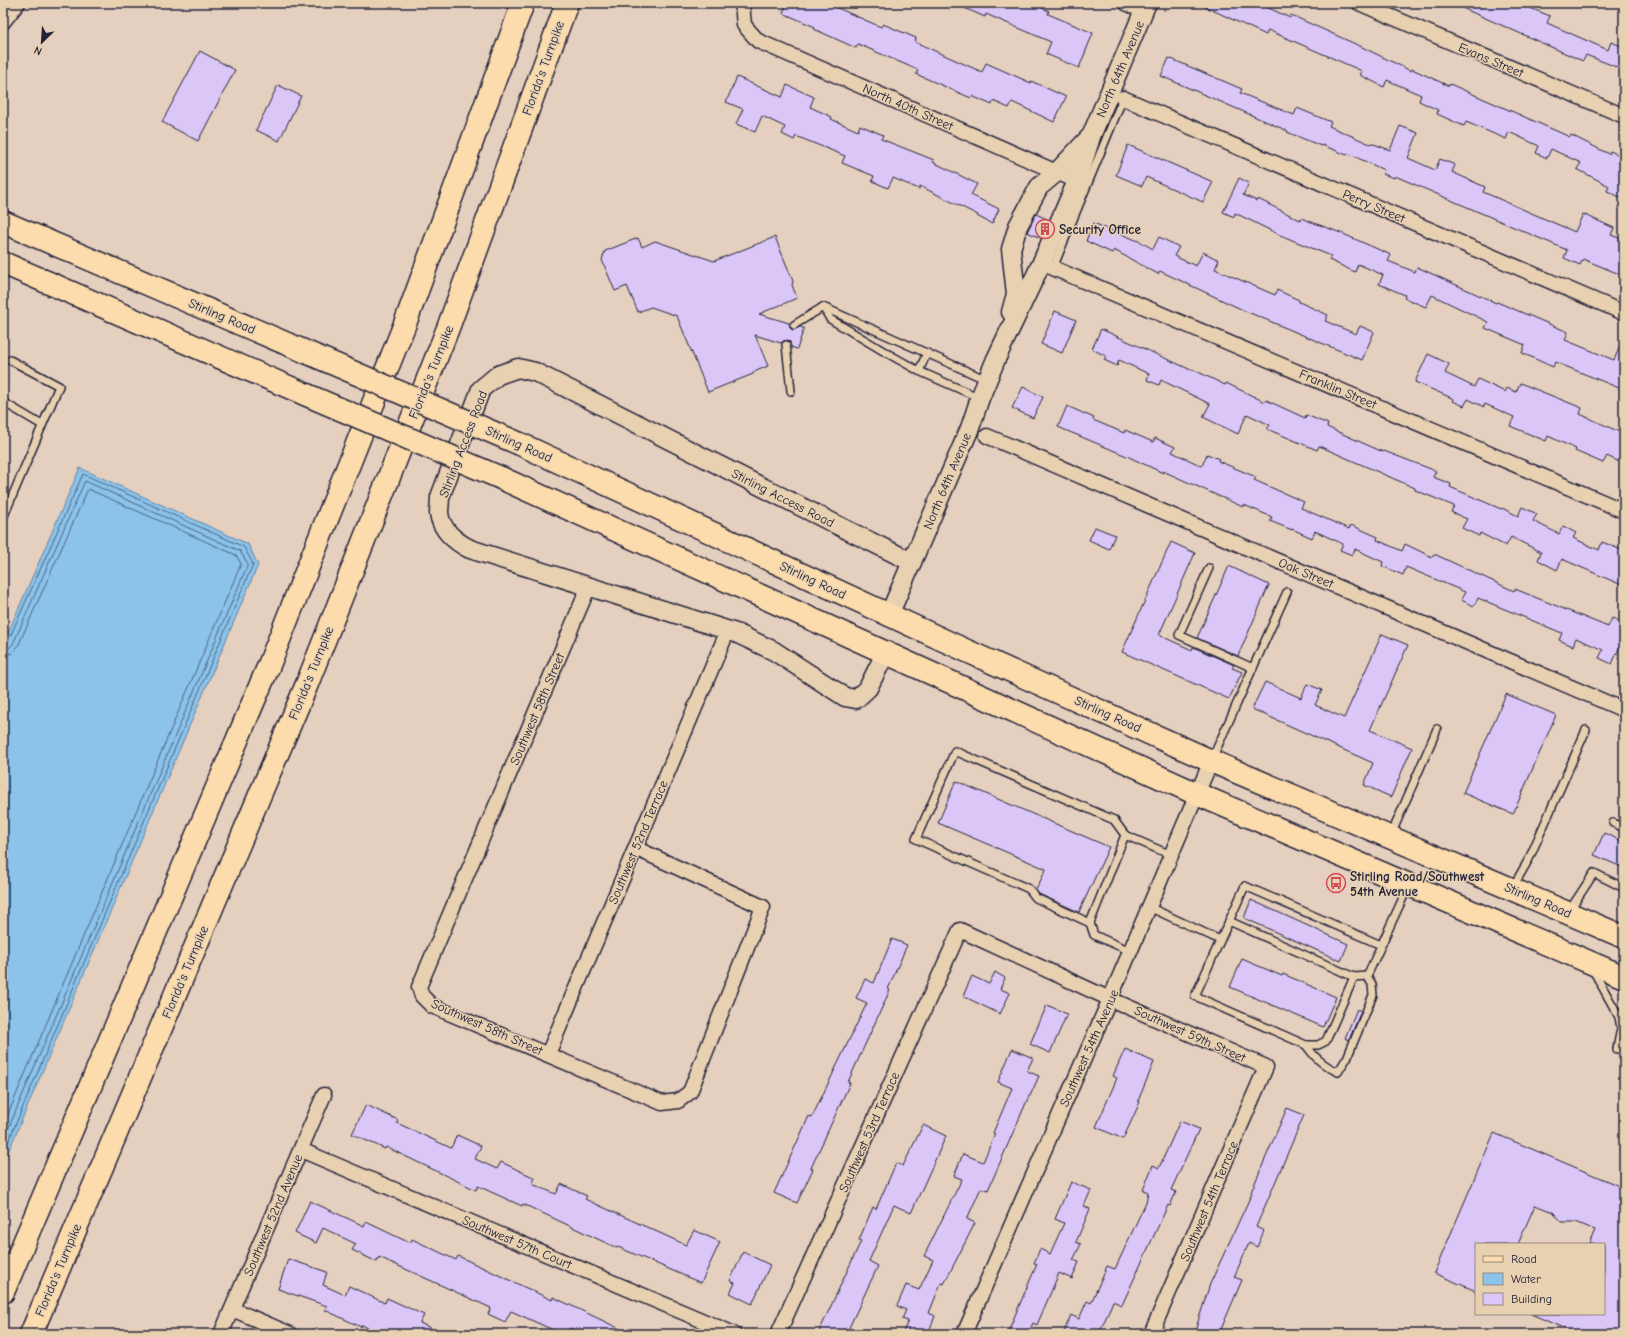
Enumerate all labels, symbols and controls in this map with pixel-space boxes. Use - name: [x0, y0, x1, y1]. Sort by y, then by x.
- street label: Florida's Turnpike: [519, 18, 567, 117]
- street label: North 64th Avenue: [1093, 18, 1147, 120]
- north arrow: [22, 22, 62, 62]
- street label: Evans Street: [1456, 40, 1527, 81]
- text: N: [32, 43, 44, 58]
- street label: North 40th Street: [860, 80, 957, 134]
- street label: Perry Street: [1341, 186, 1409, 226]
- building icon: Security Office: [1034, 218, 1056, 240]
- place label: Security Office: [1059, 222, 1141, 237]
- street label: Stirling Road: [186, 295, 258, 337]
- street label: Florida's Turnpike: [405, 323, 457, 421]
- street label: Franklin Street: [1297, 366, 1380, 413]
- street label: Stirling Access Road: [436, 389, 490, 499]
- street label: Stirling Road: [483, 423, 555, 465]
- street label: North 64th Avenue: [920, 430, 974, 532]
- street label: Stirling Access Road: [729, 466, 837, 530]
- street label: Oak Street: [1276, 555, 1337, 592]
- street label: Stirling Road: [778, 558, 848, 602]
- street label: Florida's Turnpike: [285, 624, 337, 722]
- street label: Southwest 58th Street: [507, 650, 568, 767]
- street label: Stirling Road: [1072, 693, 1144, 735]
- street label: Southwest 52nd Terrace: [605, 777, 671, 906]
- place label: Stirling Road/Southwest 54th Avenue: [1350, 869, 1485, 899]
- bus stop icon: Stirling Road/Southwest 54th Avenue: [1325, 872, 1347, 894]
- street label: Stirling Road: [1502, 879, 1574, 921]
- street label: Florida's Turnpike: [159, 923, 212, 1021]
- street label: Southwest 54th Avenue: [1056, 987, 1122, 1109]
- street label: Southwest 58th Street: [429, 996, 546, 1059]
- street label: Southwest 59th Street: [1132, 1003, 1249, 1066]
- street label: Southwest 53rd Terrace: [836, 1069, 903, 1195]
- street label: Southwest 54th Terrace: [1177, 1138, 1241, 1263]
- street label: Southwest 52nd Avenue: [241, 1151, 306, 1278]
- street label: Southwest 57th Court: [460, 1212, 575, 1272]
- street label: Florida's Turnpike: [32, 1221, 85, 1319]
- legend: [1475, 1243, 1605, 1315]
- text: Road: [1511, 1252, 1537, 1266]
- text: Water: [1511, 1272, 1541, 1286]
- text: Building: [1511, 1292, 1552, 1306]

